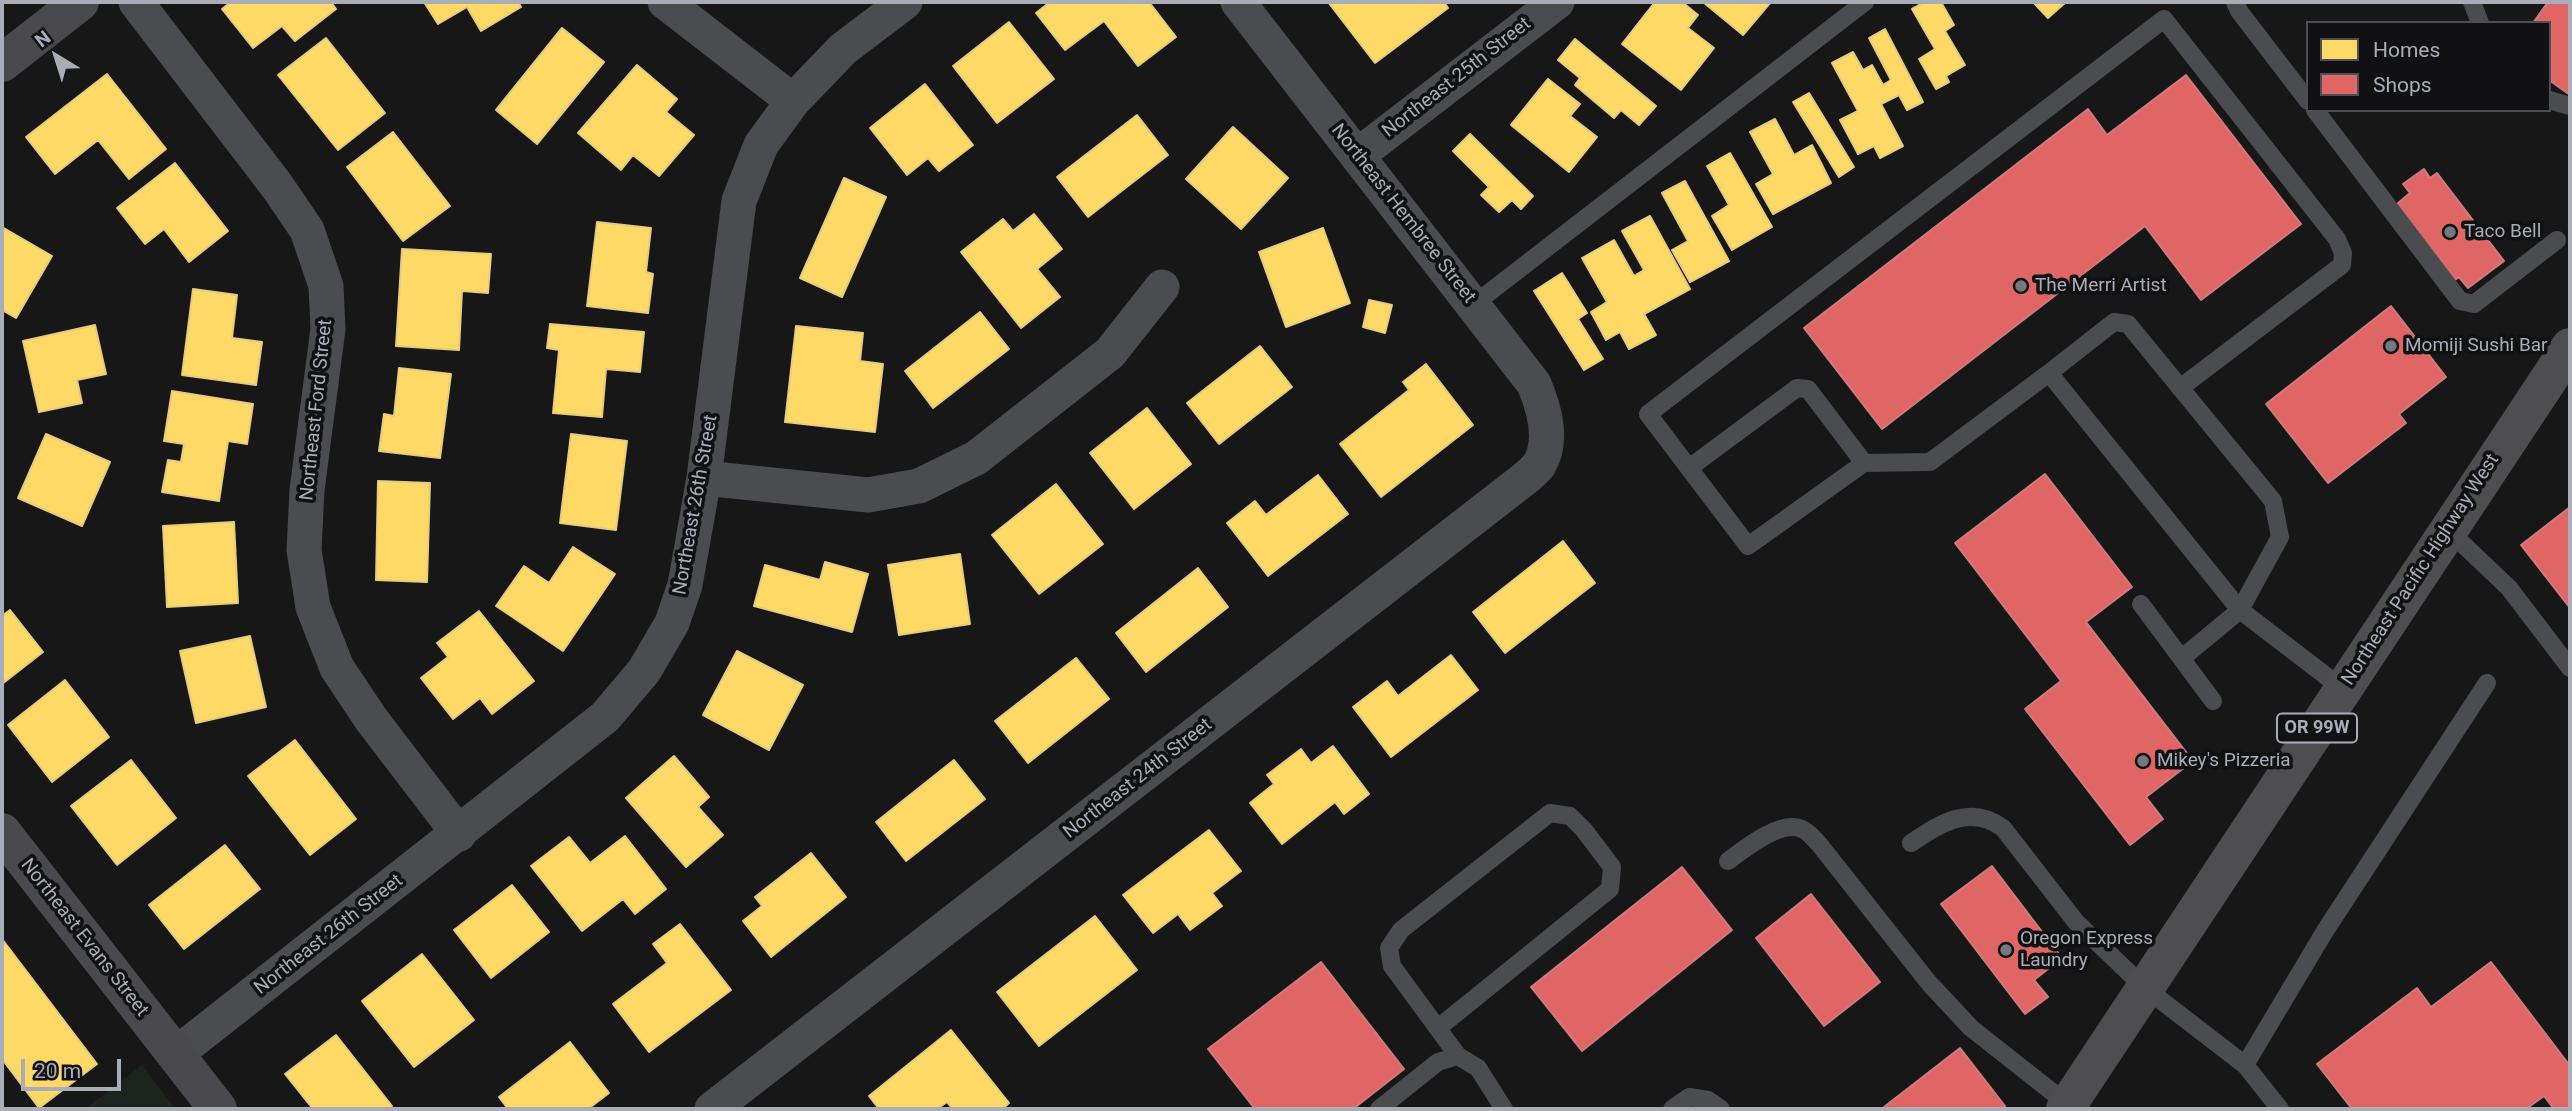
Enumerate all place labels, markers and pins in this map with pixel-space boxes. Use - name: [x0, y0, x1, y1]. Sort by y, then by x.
- place label: Taco Bell: [2464, 221, 2541, 243]
- marker: Taco Bell: [2442, 224, 2458, 240]
- place label: The Merri Artist: [2035, 275, 2167, 297]
- marker: The Merri Artist: [2013, 278, 2029, 294]
- place label: Momiji Sushi Bar: [2405, 335, 2548, 357]
- marker: Momiji Sushi Bar: [2383, 338, 2399, 354]
- place label: Mikey's Pizzeria: [2157, 750, 2291, 772]
- marker: Mikey's Pizzeria: [2135, 753, 2151, 769]
- place label: Oregon Express Laundry: [2020, 928, 2153, 972]
- marker: Oregon Express Laundry: [1998, 942, 2014, 958]

